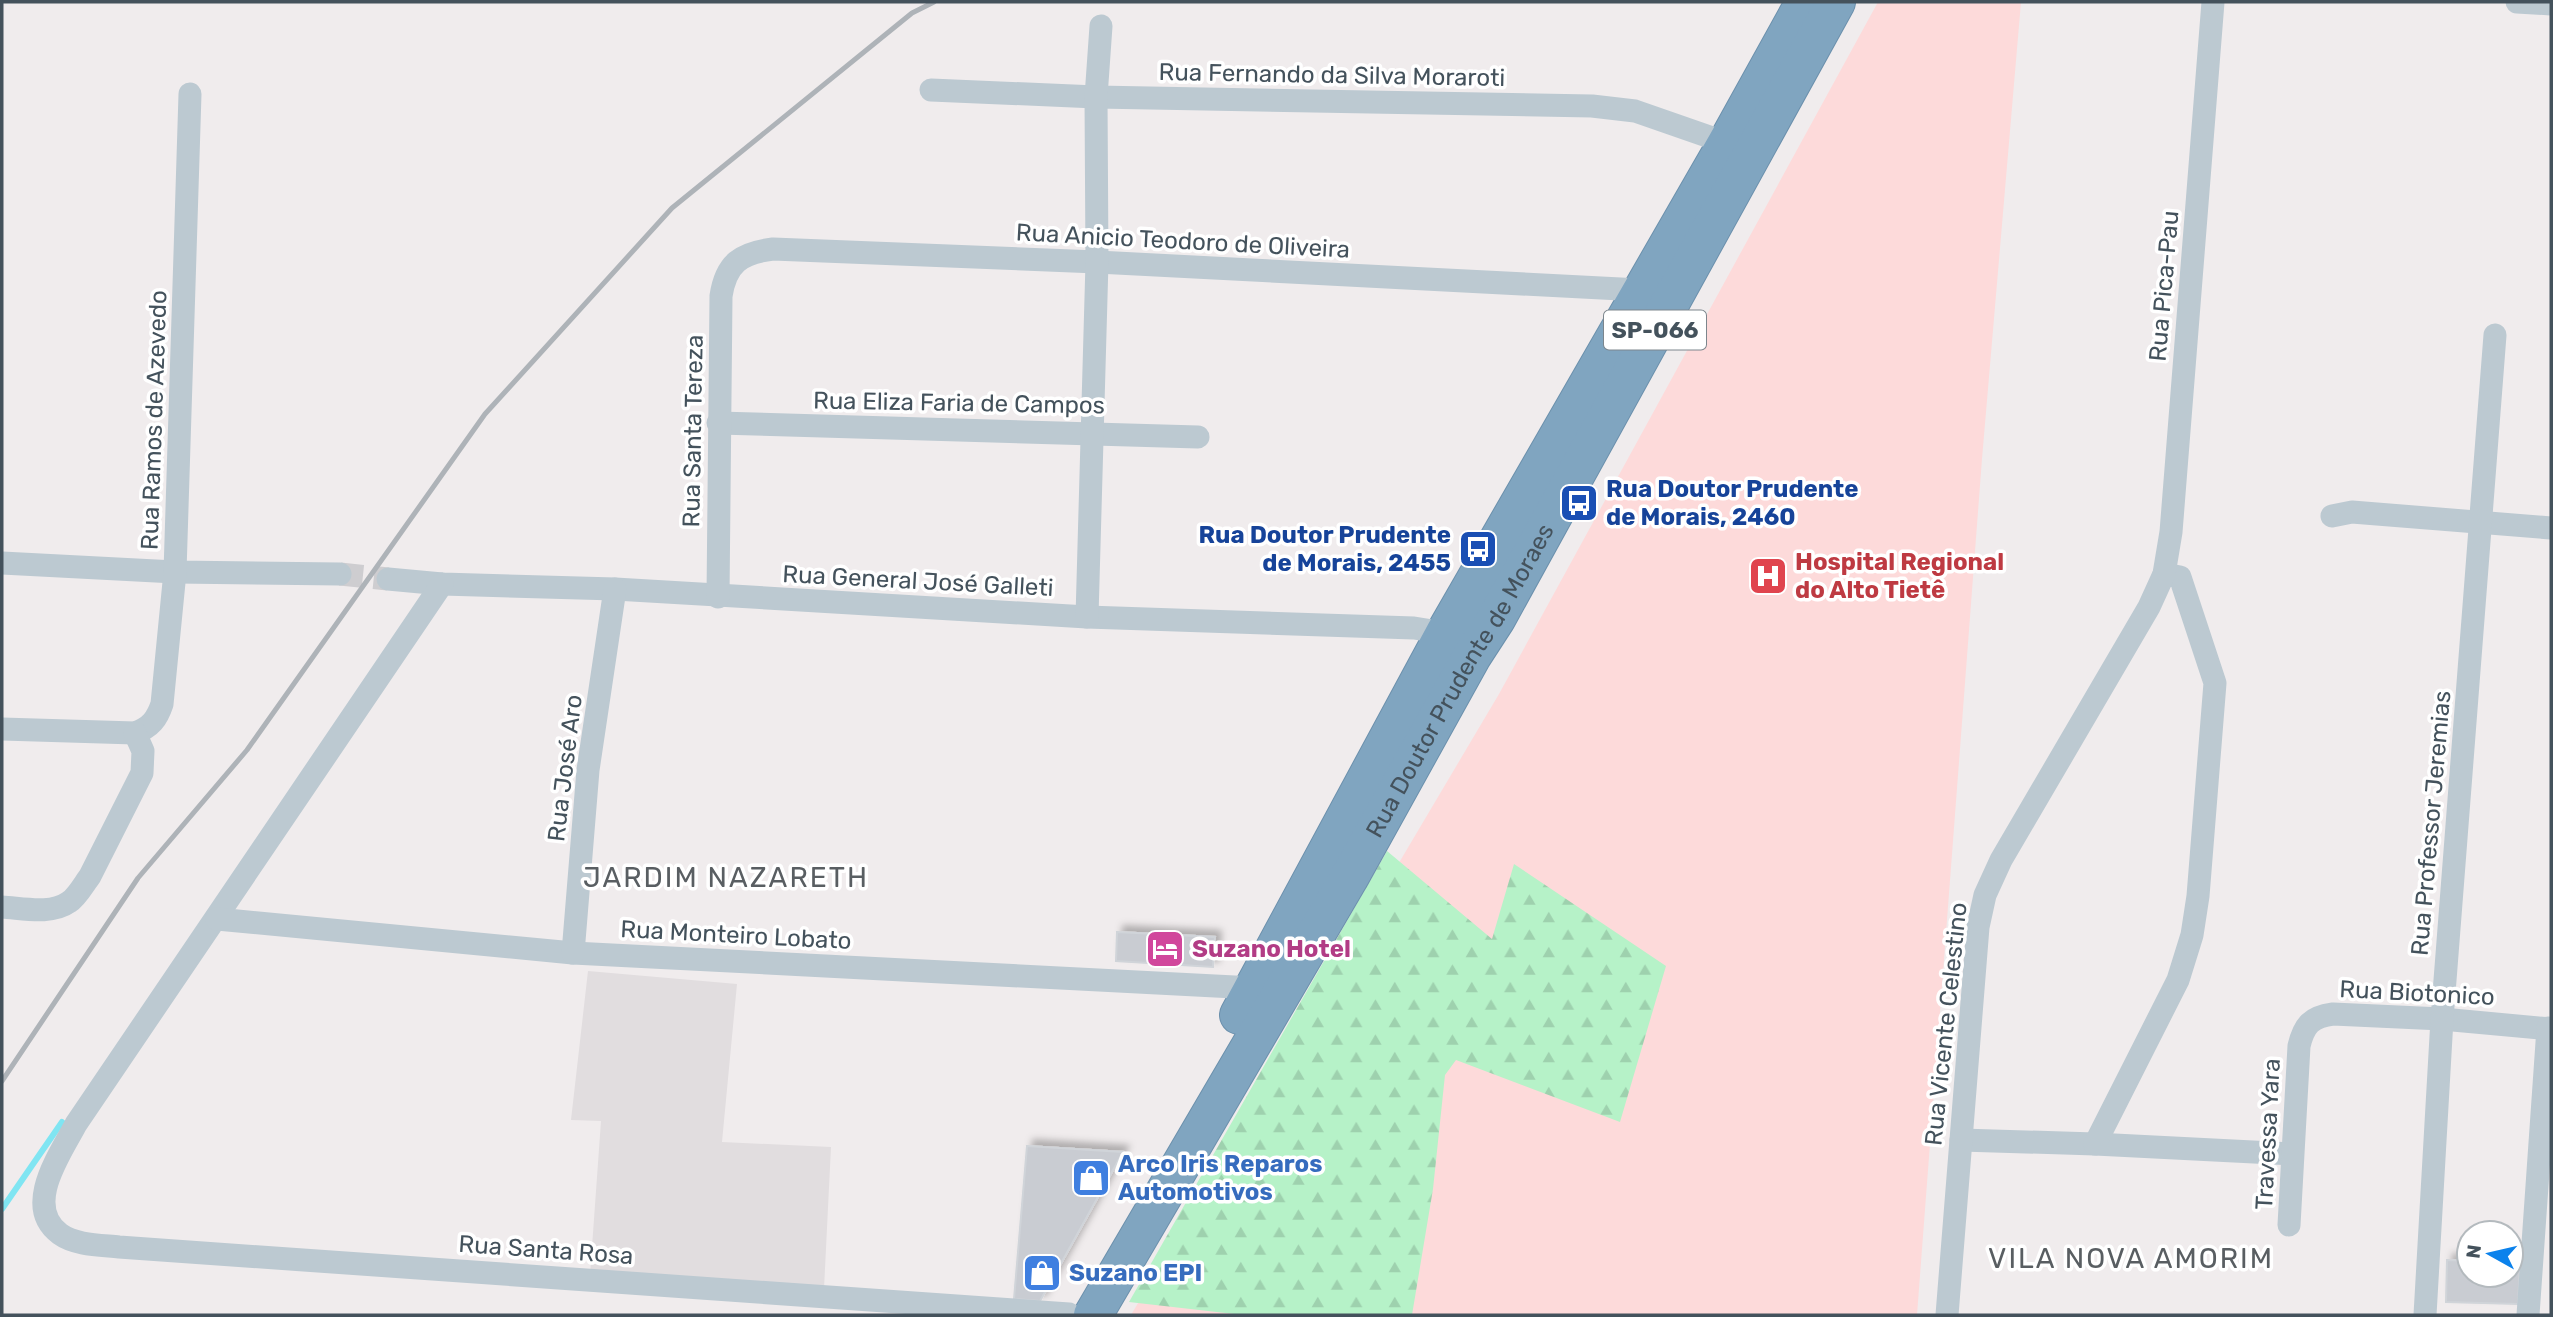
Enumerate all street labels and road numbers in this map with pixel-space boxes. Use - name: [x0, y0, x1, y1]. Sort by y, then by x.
- street label: Rua Fernando da Silva Moraroti: [1159, 58, 1505, 92]
- street label: Rua Pica-Pau: [2143, 209, 2185, 363]
- street label: Rua Anicio Teodoro de Oliveira: [1015, 218, 1351, 264]
- street label: Rua Ramos de Azevedo: [135, 290, 173, 550]
- road number: SP-066: [1604, 310, 1706, 350]
- street label: Rua Santa Tereza: [677, 334, 709, 528]
- street label: Rua Eliza Faria de Campos: [813, 386, 1105, 420]
- street label: Rua Doutor Prudente de Moraes: [1360, 519, 1560, 842]
- street label: Rua General José Galleti: [782, 560, 1054, 602]
- street label: Rua Professor Jeremias: [2405, 689, 2457, 957]
- street label: Rua José Aro: [542, 693, 588, 843]
- street label: Rua Vicente Celestino: [1919, 901, 1973, 1147]
- street label: Rua Monteiro Lobato: [620, 915, 852, 955]
- street label: Rua Biotonico: [2339, 975, 2495, 1011]
- street label: Travessa Yara: [2250, 1058, 2286, 1210]
- street label: Rua Santa Rosa: [458, 1230, 634, 1270]

